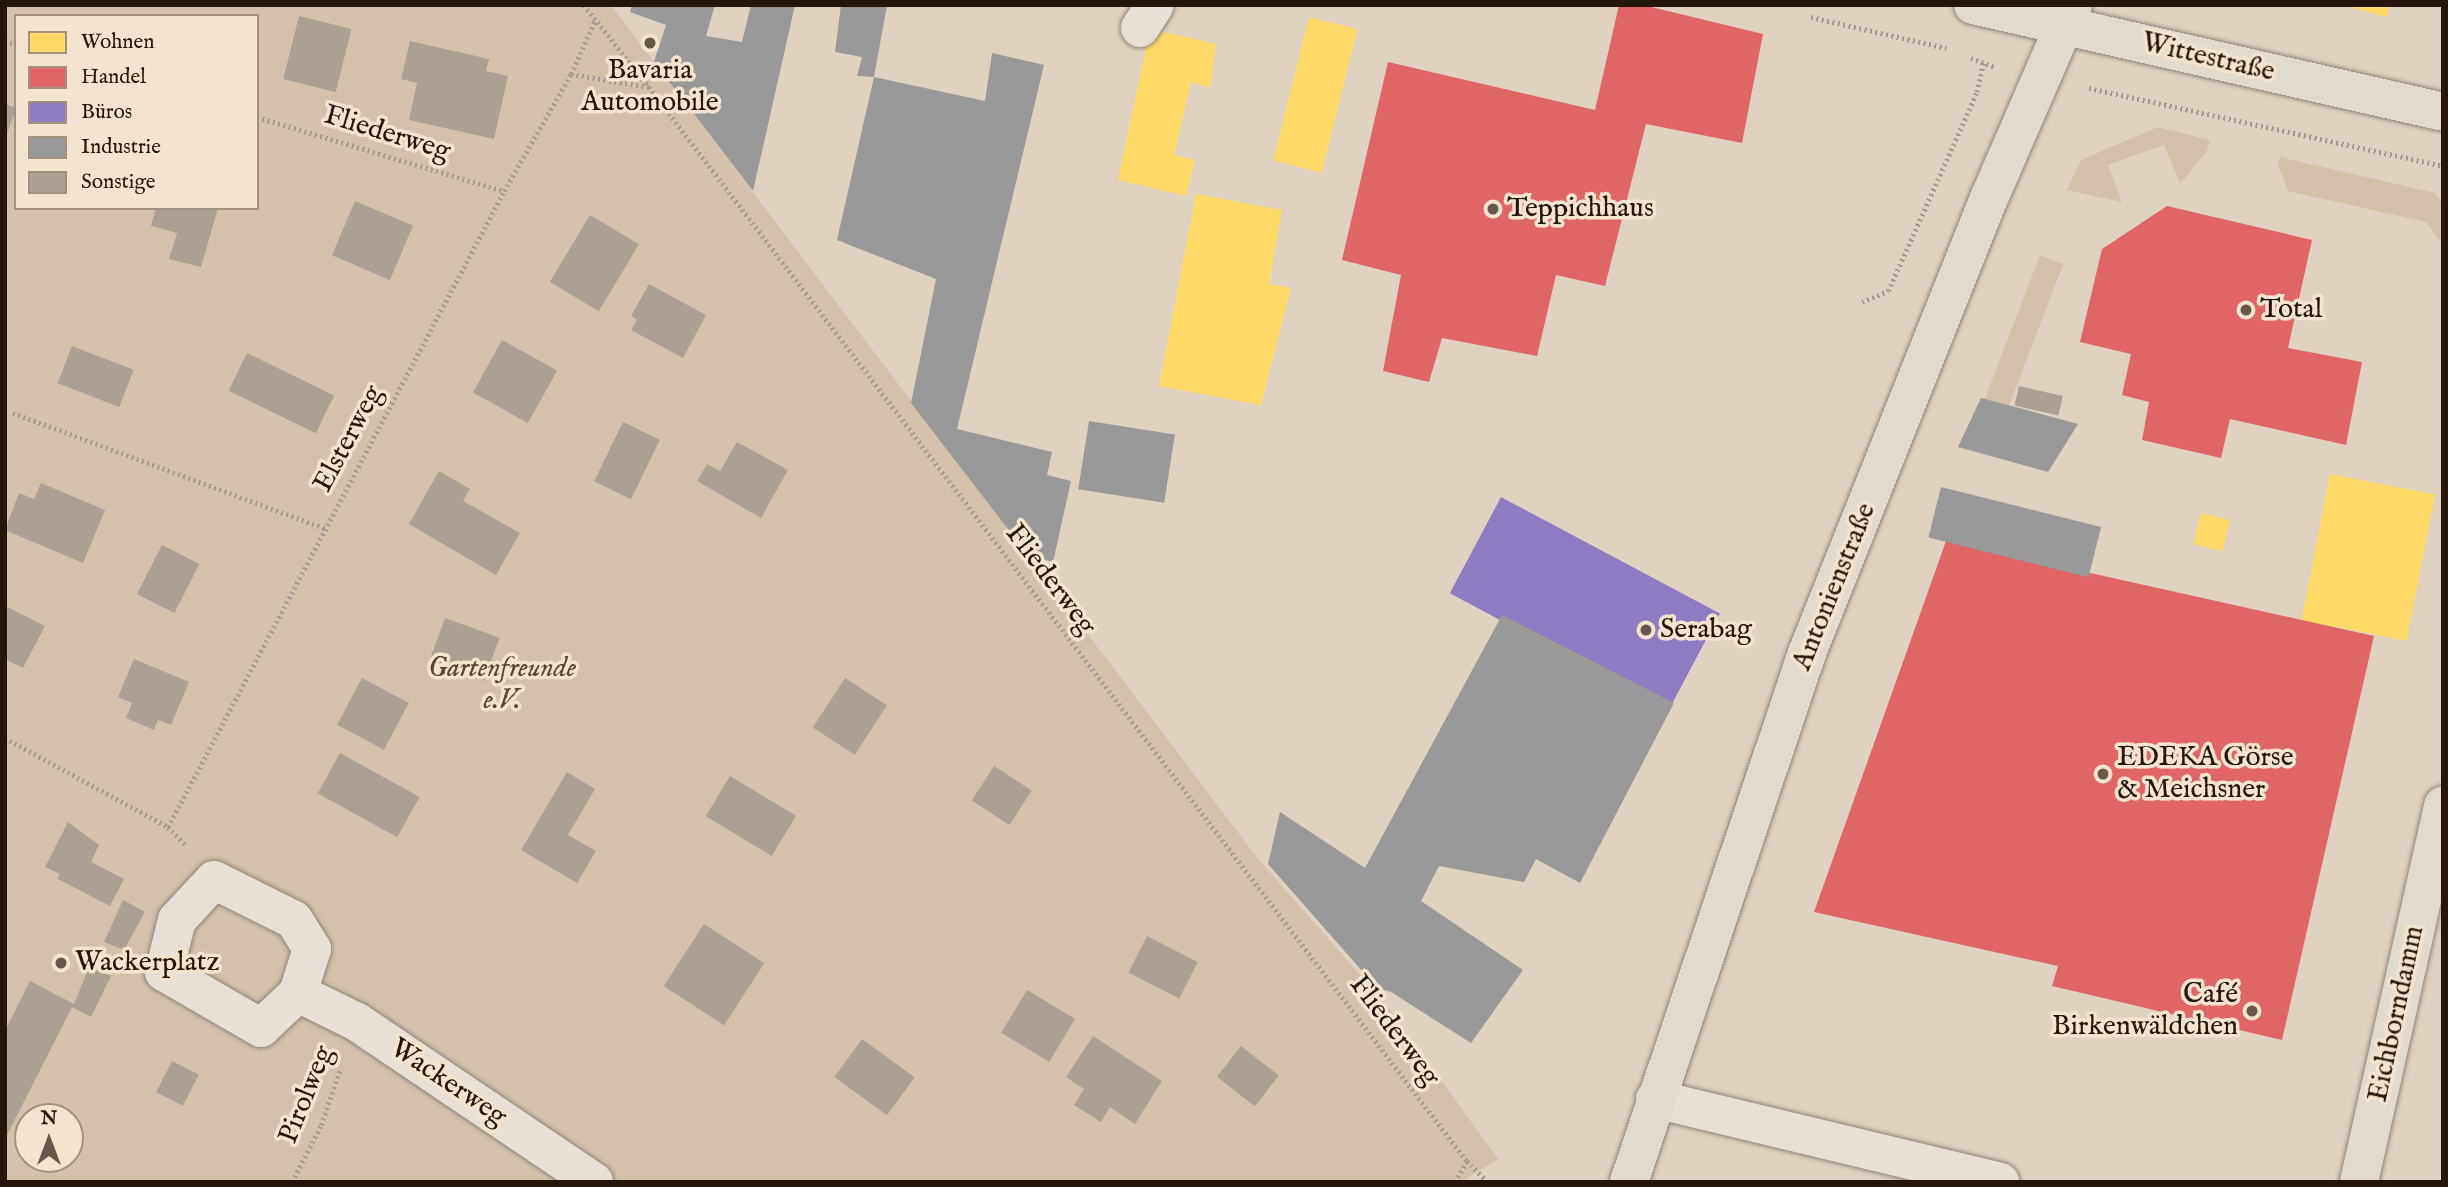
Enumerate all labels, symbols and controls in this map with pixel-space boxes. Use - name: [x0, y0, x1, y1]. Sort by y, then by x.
- legend: [14, 14, 259, 210]
- street label: Wittestraße: [2138, 26, 2278, 90]
- text: Wohnen: [81, 29, 154, 56]
- marker: Bavaria Automobile: [642, 35, 658, 51]
- place label: Bavaria Automobile: [581, 54, 719, 120]
- text: Handel: [81, 64, 146, 91]
- text: Büros: [81, 99, 132, 126]
- street label: Fliederweg: [320, 99, 454, 169]
- text: Industrie: [81, 134, 161, 161]
- text: Sonstige: [81, 169, 155, 196]
- place label: Teppichhaus: [1507, 192, 1654, 226]
- marker: Teppichhaus: [1485, 201, 1501, 217]
- place label: Total: [2260, 293, 2322, 327]
- marker: Total: [2238, 302, 2254, 318]
- street label: Elsterweg: [307, 380, 391, 498]
- street label: Antonienstraße: [1786, 498, 1884, 676]
- street label: Fliederweg: [997, 518, 1103, 642]
- place label: Serabag: [1660, 613, 1752, 647]
- marker: Serabag: [1638, 622, 1654, 638]
- park label: Gartenfreunde e.V.: [428, 652, 576, 718]
- place label: EDEKA Görse & Meichsner: [2117, 741, 2293, 807]
- marker: EDEKA Görse & Meichsner: [2095, 766, 2111, 782]
- street label: Eichborndamm: [2362, 923, 2432, 1105]
- place label: Wackerplatz: [75, 946, 219, 980]
- marker: Wackerplatz: [53, 955, 69, 971]
- street label: Fliederweg: [1341, 969, 1447, 1093]
- place label: Café Birkenwäldchen: [2052, 978, 2238, 1044]
- marker: Café Birkenwäldchen: [2244, 1003, 2260, 1019]
- street label: Wackerweg: [383, 1032, 513, 1134]
- street label: Pirolweg: [272, 1041, 342, 1149]
- north arrow: [14, 1103, 84, 1173]
- text: N: [41, 1107, 57, 1131]

